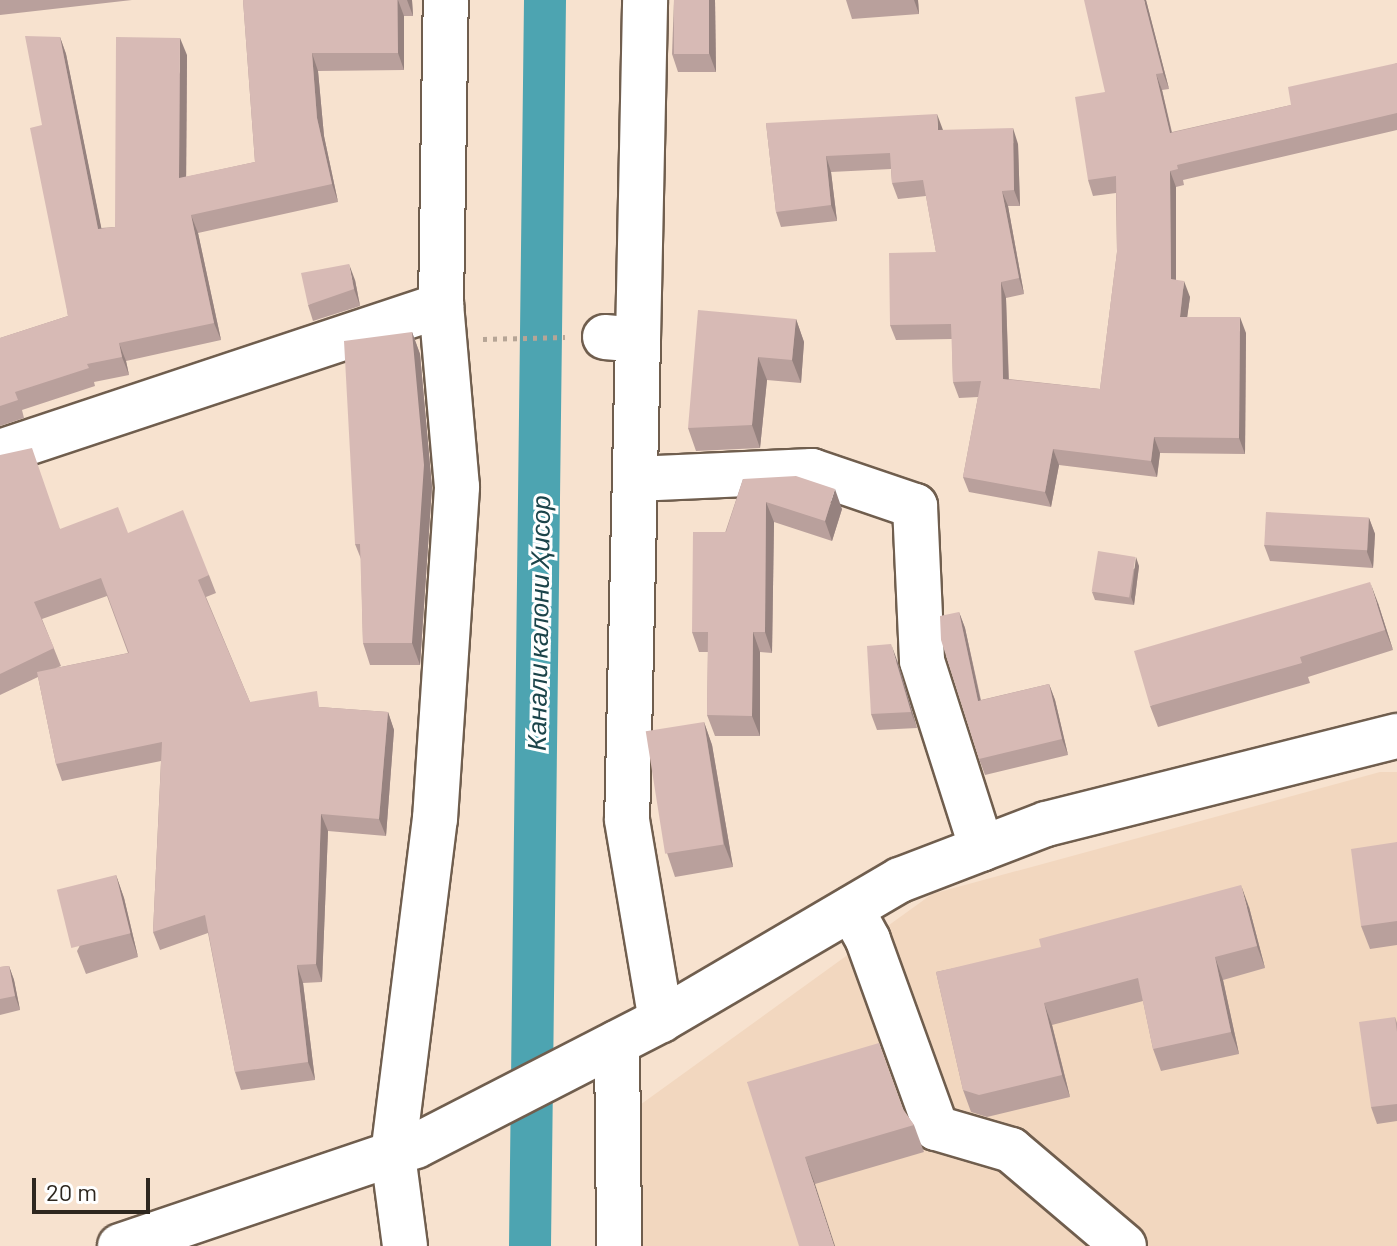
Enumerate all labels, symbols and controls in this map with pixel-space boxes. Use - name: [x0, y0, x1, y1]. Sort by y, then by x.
- water label: Канали калони Ҳисор: [520, 495, 556, 751]
- scale bar: [36, 1162, 154, 1212]
- text: 20 m: [46, 1177, 97, 1206]

